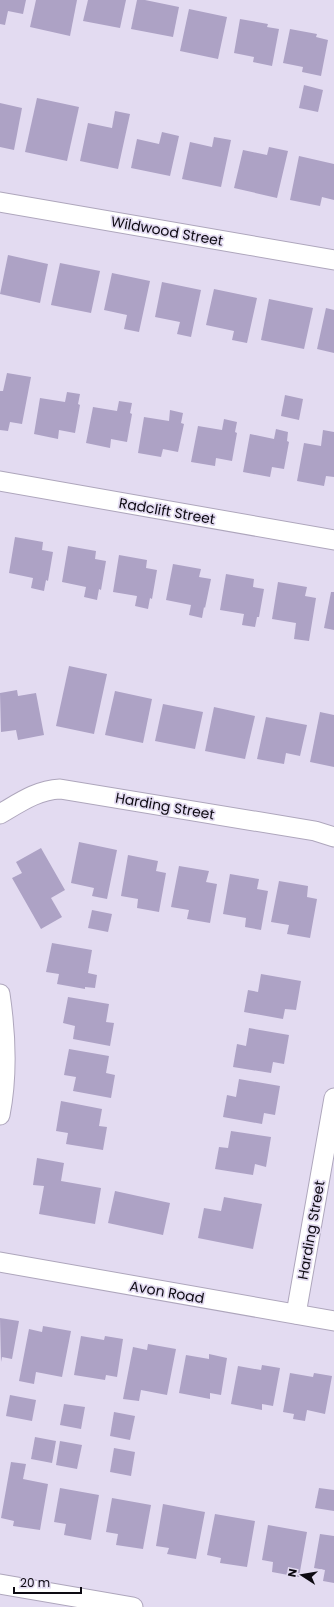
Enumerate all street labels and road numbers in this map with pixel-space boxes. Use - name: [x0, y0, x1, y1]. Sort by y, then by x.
- street label: Wildwood Street: [109, 211, 225, 251]
- street label: Radclift Street: [117, 493, 217, 529]
- street label: Harding Street: [114, 787, 216, 825]
- street label: Harding Street: [292, 1179, 330, 1281]
- street label: Avon Road: [128, 1276, 206, 1308]

